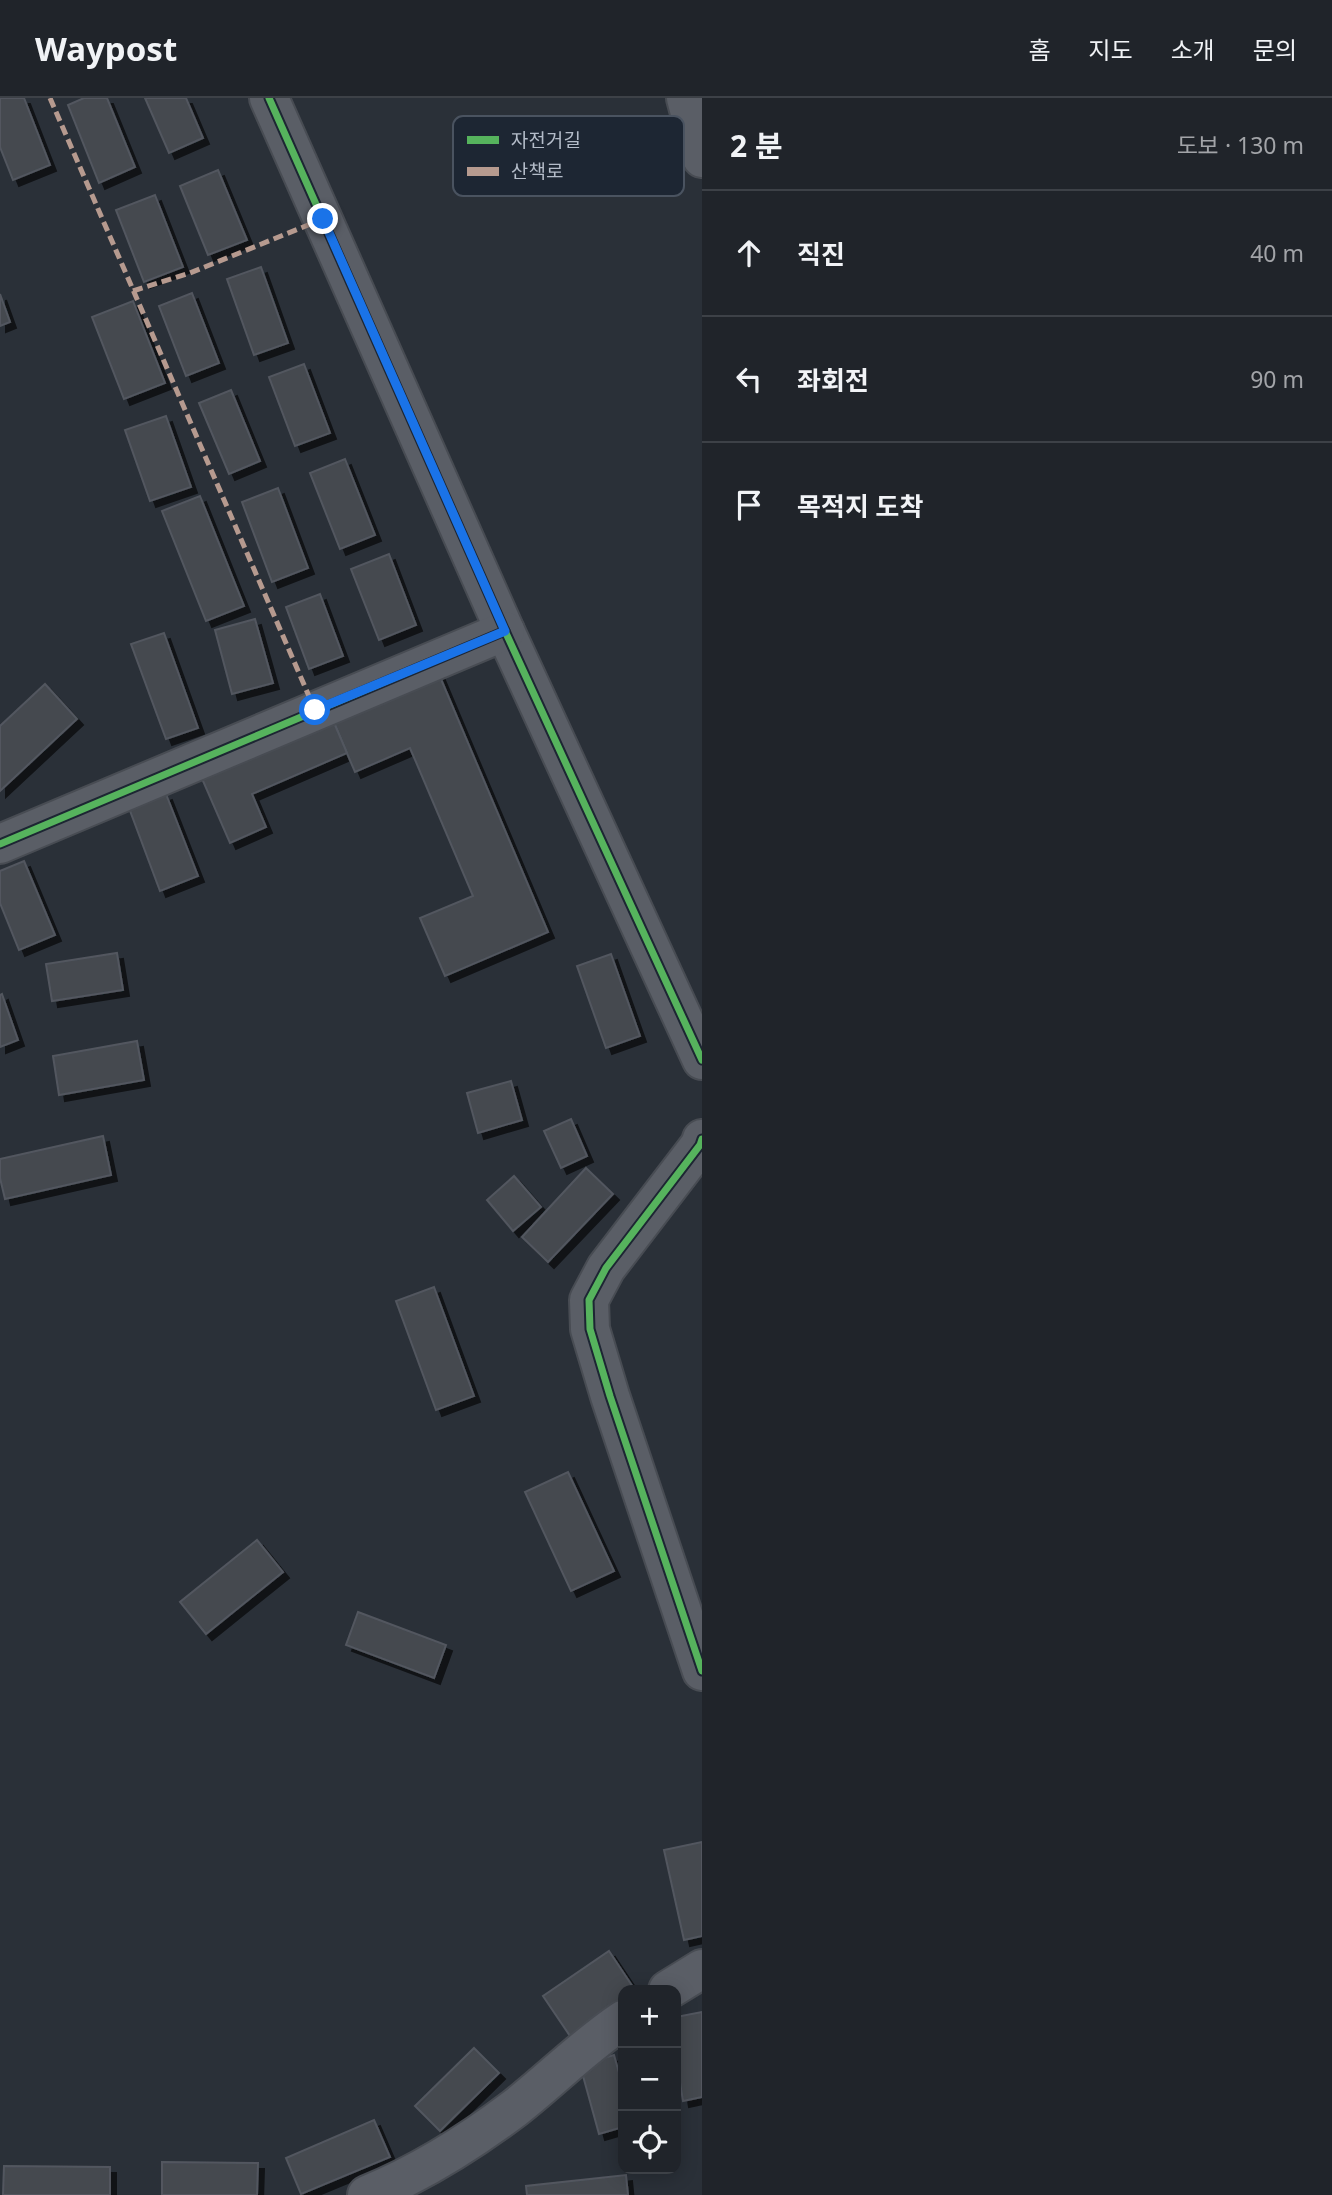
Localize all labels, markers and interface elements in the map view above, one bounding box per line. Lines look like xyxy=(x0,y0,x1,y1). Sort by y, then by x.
text: Waypost xyxy=(35,26,177,71)
text: 홈 xyxy=(1028,33,1050,66)
text: 지도 xyxy=(1088,33,1133,66)
text: 소개 xyxy=(1171,33,1215,66)
text: 문의 xyxy=(1253,33,1297,66)
legend xyxy=(453,116,684,196)
text: 2 분 xyxy=(730,125,783,166)
text: 자전거길 xyxy=(511,127,581,153)
text: 도보 · 130 m xyxy=(1177,129,1304,161)
text: 산책로 xyxy=(511,158,563,184)
route end xyxy=(307,203,338,234)
icon: ahead xyxy=(730,234,768,272)
text: 직진 xyxy=(797,236,845,272)
text: 40 m xyxy=(1250,237,1304,269)
icon: left xyxy=(730,360,768,398)
text: 좌회전 xyxy=(797,362,869,398)
text: 90 m xyxy=(1250,363,1304,395)
icon: arrive xyxy=(730,486,768,524)
text: 목적지 도착 xyxy=(797,488,923,524)
route start xyxy=(299,694,330,725)
map controls xyxy=(618,1985,681,2174)
button: + xyxy=(618,1985,681,2048)
button: − xyxy=(618,2048,681,2111)
button: locate xyxy=(618,2111,681,2174)

